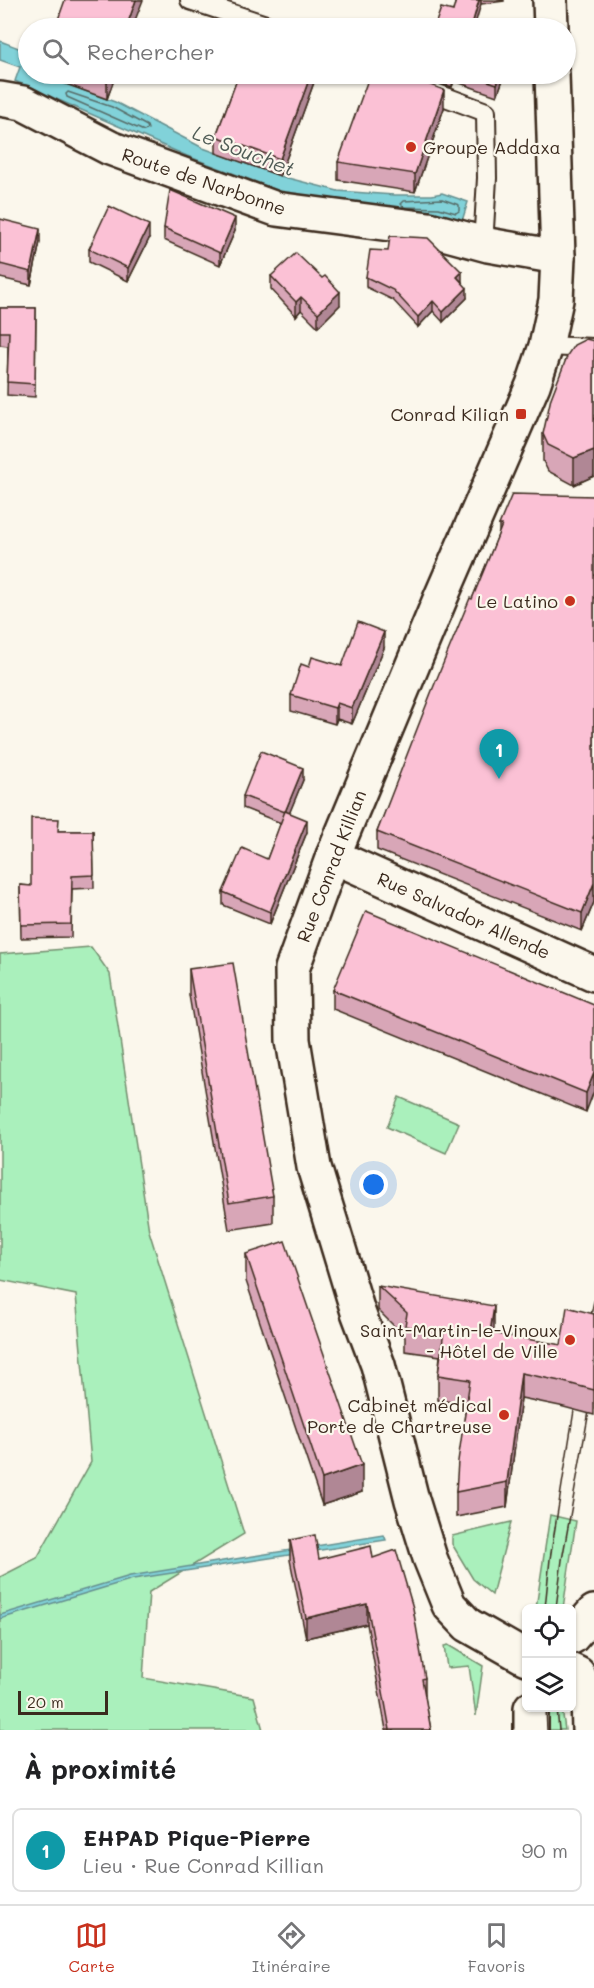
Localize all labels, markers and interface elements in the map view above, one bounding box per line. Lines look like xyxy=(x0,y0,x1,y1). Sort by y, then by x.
search box xyxy=(18,18,576,84)
icon: search xyxy=(39,35,72,68)
text: Rechercher xyxy=(87,37,215,66)
water label: Le Souchet xyxy=(189,119,299,181)
place label: Groupe Addaxa xyxy=(423,135,561,159)
marker: Groupe Addaxa xyxy=(404,140,418,154)
street label: Route de Narbonne xyxy=(119,142,289,220)
place label: Conrad Kilian xyxy=(390,402,509,426)
marker: Conrad Kilian xyxy=(514,407,528,421)
place label: Le Latino xyxy=(477,589,558,613)
marker: Le Latino xyxy=(563,594,577,608)
pin: 1 xyxy=(480,730,518,779)
street label: Rue Conrad Killian xyxy=(291,786,371,946)
street label: Rue Salvador Allende xyxy=(374,866,554,964)
your location xyxy=(359,1170,388,1199)
place label: Saint-Martin-le-Vinoux - Hôtel de Ville xyxy=(360,1318,558,1363)
marker: Saint-Martin-le-Vinoux - Hôtel de Ville xyxy=(563,1333,577,1347)
place label: Cabinet médical Porte de Chartreuse xyxy=(307,1393,492,1438)
marker: Cabinet médical Porte de Chartreuse xyxy=(497,1408,511,1422)
map controls xyxy=(522,1604,576,1712)
button: locate xyxy=(522,1604,576,1658)
button: layers xyxy=(522,1658,576,1712)
scale bar xyxy=(18,1688,108,1716)
text: 20 m xyxy=(27,1691,64,1712)
text: À proximité xyxy=(24,1752,176,1786)
text: EHPAD Pique-Pierre xyxy=(83,1823,310,1852)
text: 1 xyxy=(41,1837,50,1863)
text: 90 m xyxy=(522,1837,568,1863)
text: Lieu · Rue Conrad Killian xyxy=(83,1852,324,1878)
tab: Carte xyxy=(69,1919,115,1976)
tab: Itinéraire xyxy=(252,1919,331,1976)
tab: Favoris xyxy=(468,1919,525,1976)

